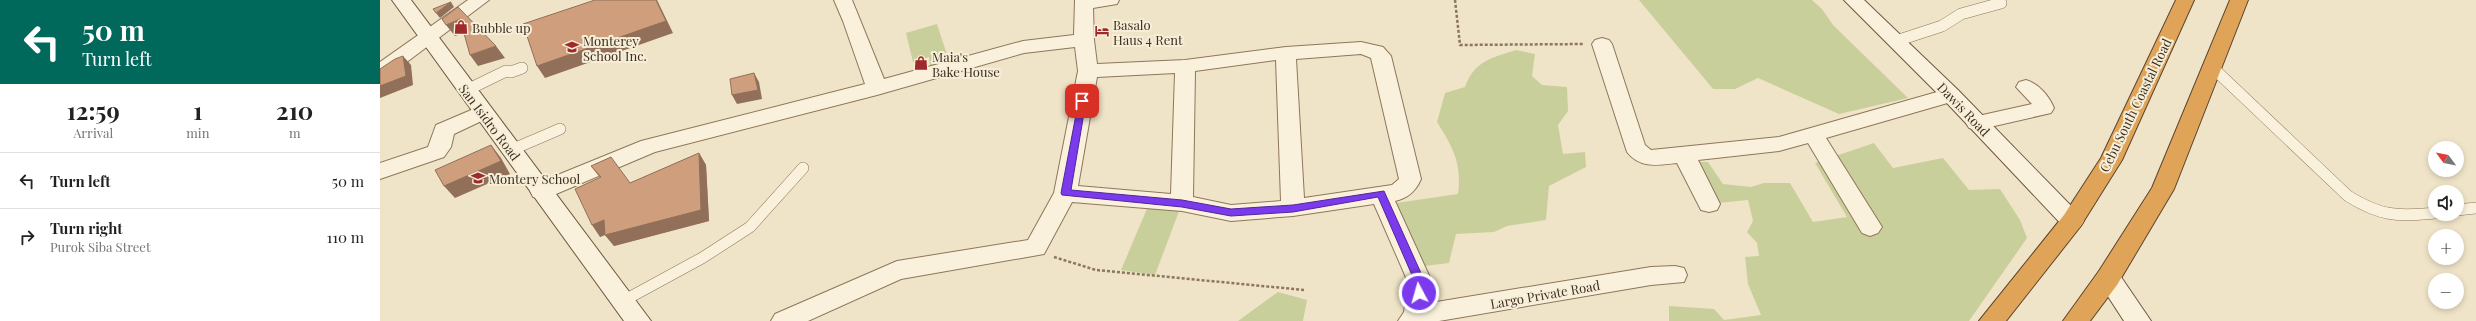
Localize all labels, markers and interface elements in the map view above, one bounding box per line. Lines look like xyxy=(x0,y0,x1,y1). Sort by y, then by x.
text: 50 m xyxy=(82,11,145,48)
icon: left xyxy=(16,16,68,68)
place label: Basalo Haus 4 Rent xyxy=(1113,16,1183,48)
shop icon: Bubble up xyxy=(453,19,469,35)
place label: Bubble up xyxy=(472,19,531,36)
hotel icon: Basalo Haus 4 Rent xyxy=(1094,23,1110,39)
place label: Monterey School Inc. xyxy=(583,32,647,64)
street label: Cebu South Coastal Road xyxy=(2095,35,2175,175)
school or university icon: Monterey School Inc. xyxy=(564,39,580,55)
text: Turn left xyxy=(82,47,152,71)
place label: Maia's Bake House xyxy=(932,48,1000,80)
shop icon: Maia's Bake House xyxy=(913,55,929,71)
street label: Dawis Road xyxy=(1934,79,1994,140)
street label: San Isidro Road xyxy=(456,80,525,164)
pin xyxy=(1065,84,1099,118)
icon: arrive xyxy=(1071,90,1093,112)
text: 12:59 xyxy=(67,94,120,126)
text: 1 xyxy=(193,94,202,126)
text: 210 xyxy=(276,94,313,126)
text: Arrival xyxy=(73,124,113,141)
text: min xyxy=(186,124,209,141)
text: m xyxy=(289,124,300,141)
north arrow xyxy=(2428,141,2464,177)
map controls xyxy=(2428,141,2464,309)
icon: left xyxy=(16,170,38,192)
school or university icon: Montery School xyxy=(470,170,486,186)
place label: Montery School xyxy=(489,170,580,187)
text: Turn left xyxy=(50,171,111,191)
text: 50 m xyxy=(332,171,364,191)
button: sound xyxy=(2428,185,2464,221)
text: Turn right xyxy=(50,218,123,238)
icon: right xyxy=(16,226,38,248)
text: 110 m xyxy=(327,227,364,247)
button: + xyxy=(2428,229,2464,265)
text: Purok Siba Street xyxy=(50,238,151,255)
position arrow xyxy=(1398,272,1440,314)
button: − xyxy=(2428,273,2464,309)
street label: Largo Private Road xyxy=(1489,276,1602,312)

